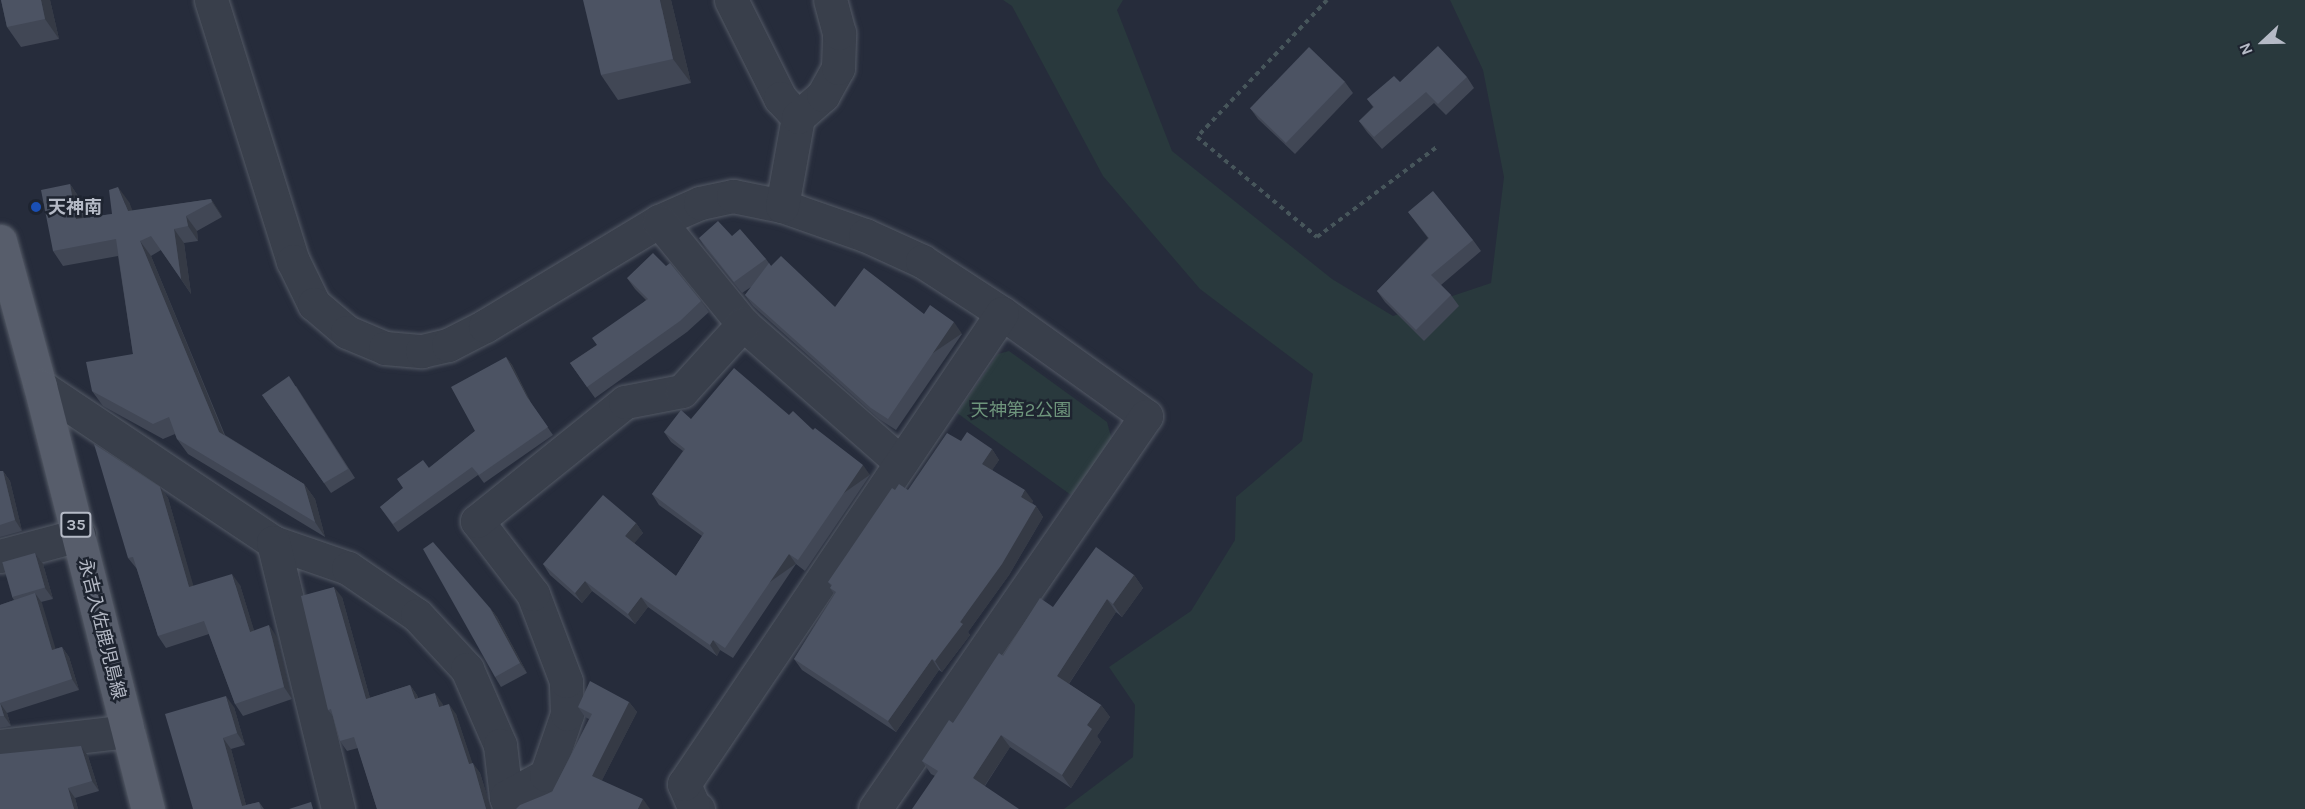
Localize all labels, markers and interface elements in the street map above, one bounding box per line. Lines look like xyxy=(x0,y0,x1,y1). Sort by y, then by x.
north arrow xyxy=(2233,12,2293,72)
text: N xyxy=(2235,40,2257,58)
place label: 天神南 xyxy=(48,196,102,218)
marker: 天神南 xyxy=(29,200,43,214)
park label: 天神第2公園 xyxy=(971,399,1071,421)
road number: 35 xyxy=(60,512,92,538)
street label: 永吉入佐鹿児島線 xyxy=(74,557,130,701)

